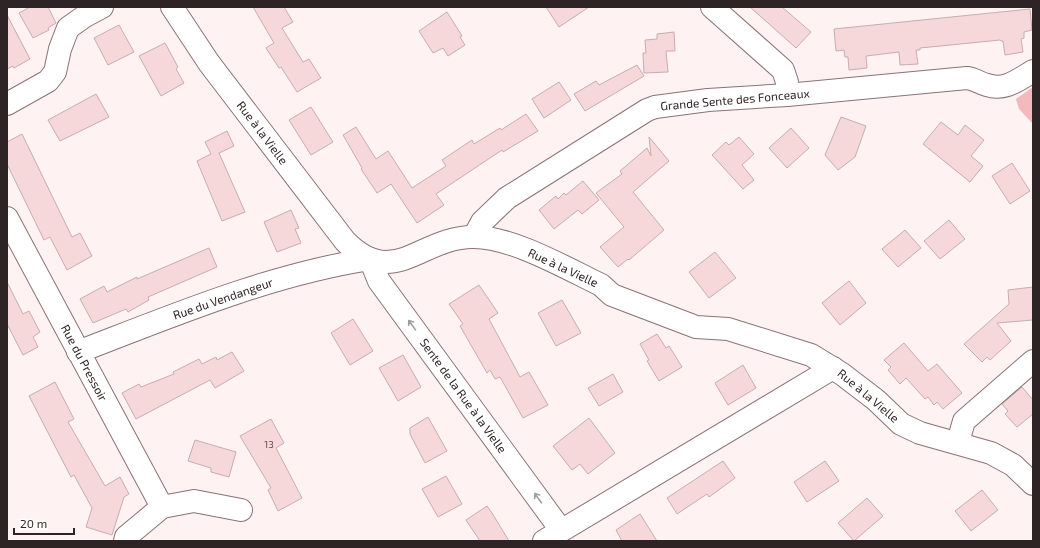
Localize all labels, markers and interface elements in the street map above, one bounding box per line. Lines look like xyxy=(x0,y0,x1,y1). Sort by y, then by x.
street label: Grande Sente des Fonceaux xyxy=(660,85,811,113)
street label: Rue à la Vielle xyxy=(234,98,291,167)
street label: Rue à la Vielle xyxy=(526,245,601,289)
street label: Rue du Vendangeur xyxy=(171,274,275,322)
one-way arrow xyxy=(408,320,416,331)
street label: Rue du Pressoir xyxy=(59,322,111,403)
street label: Sente de la Rue à la Vielle xyxy=(418,335,510,455)
street label: Rue à la Vielle xyxy=(835,366,902,425)
house number: 13 xyxy=(264,438,274,450)
one-way arrow xyxy=(534,493,542,504)
scale bar xyxy=(14,510,74,536)
text: 20 m xyxy=(20,516,47,530)

